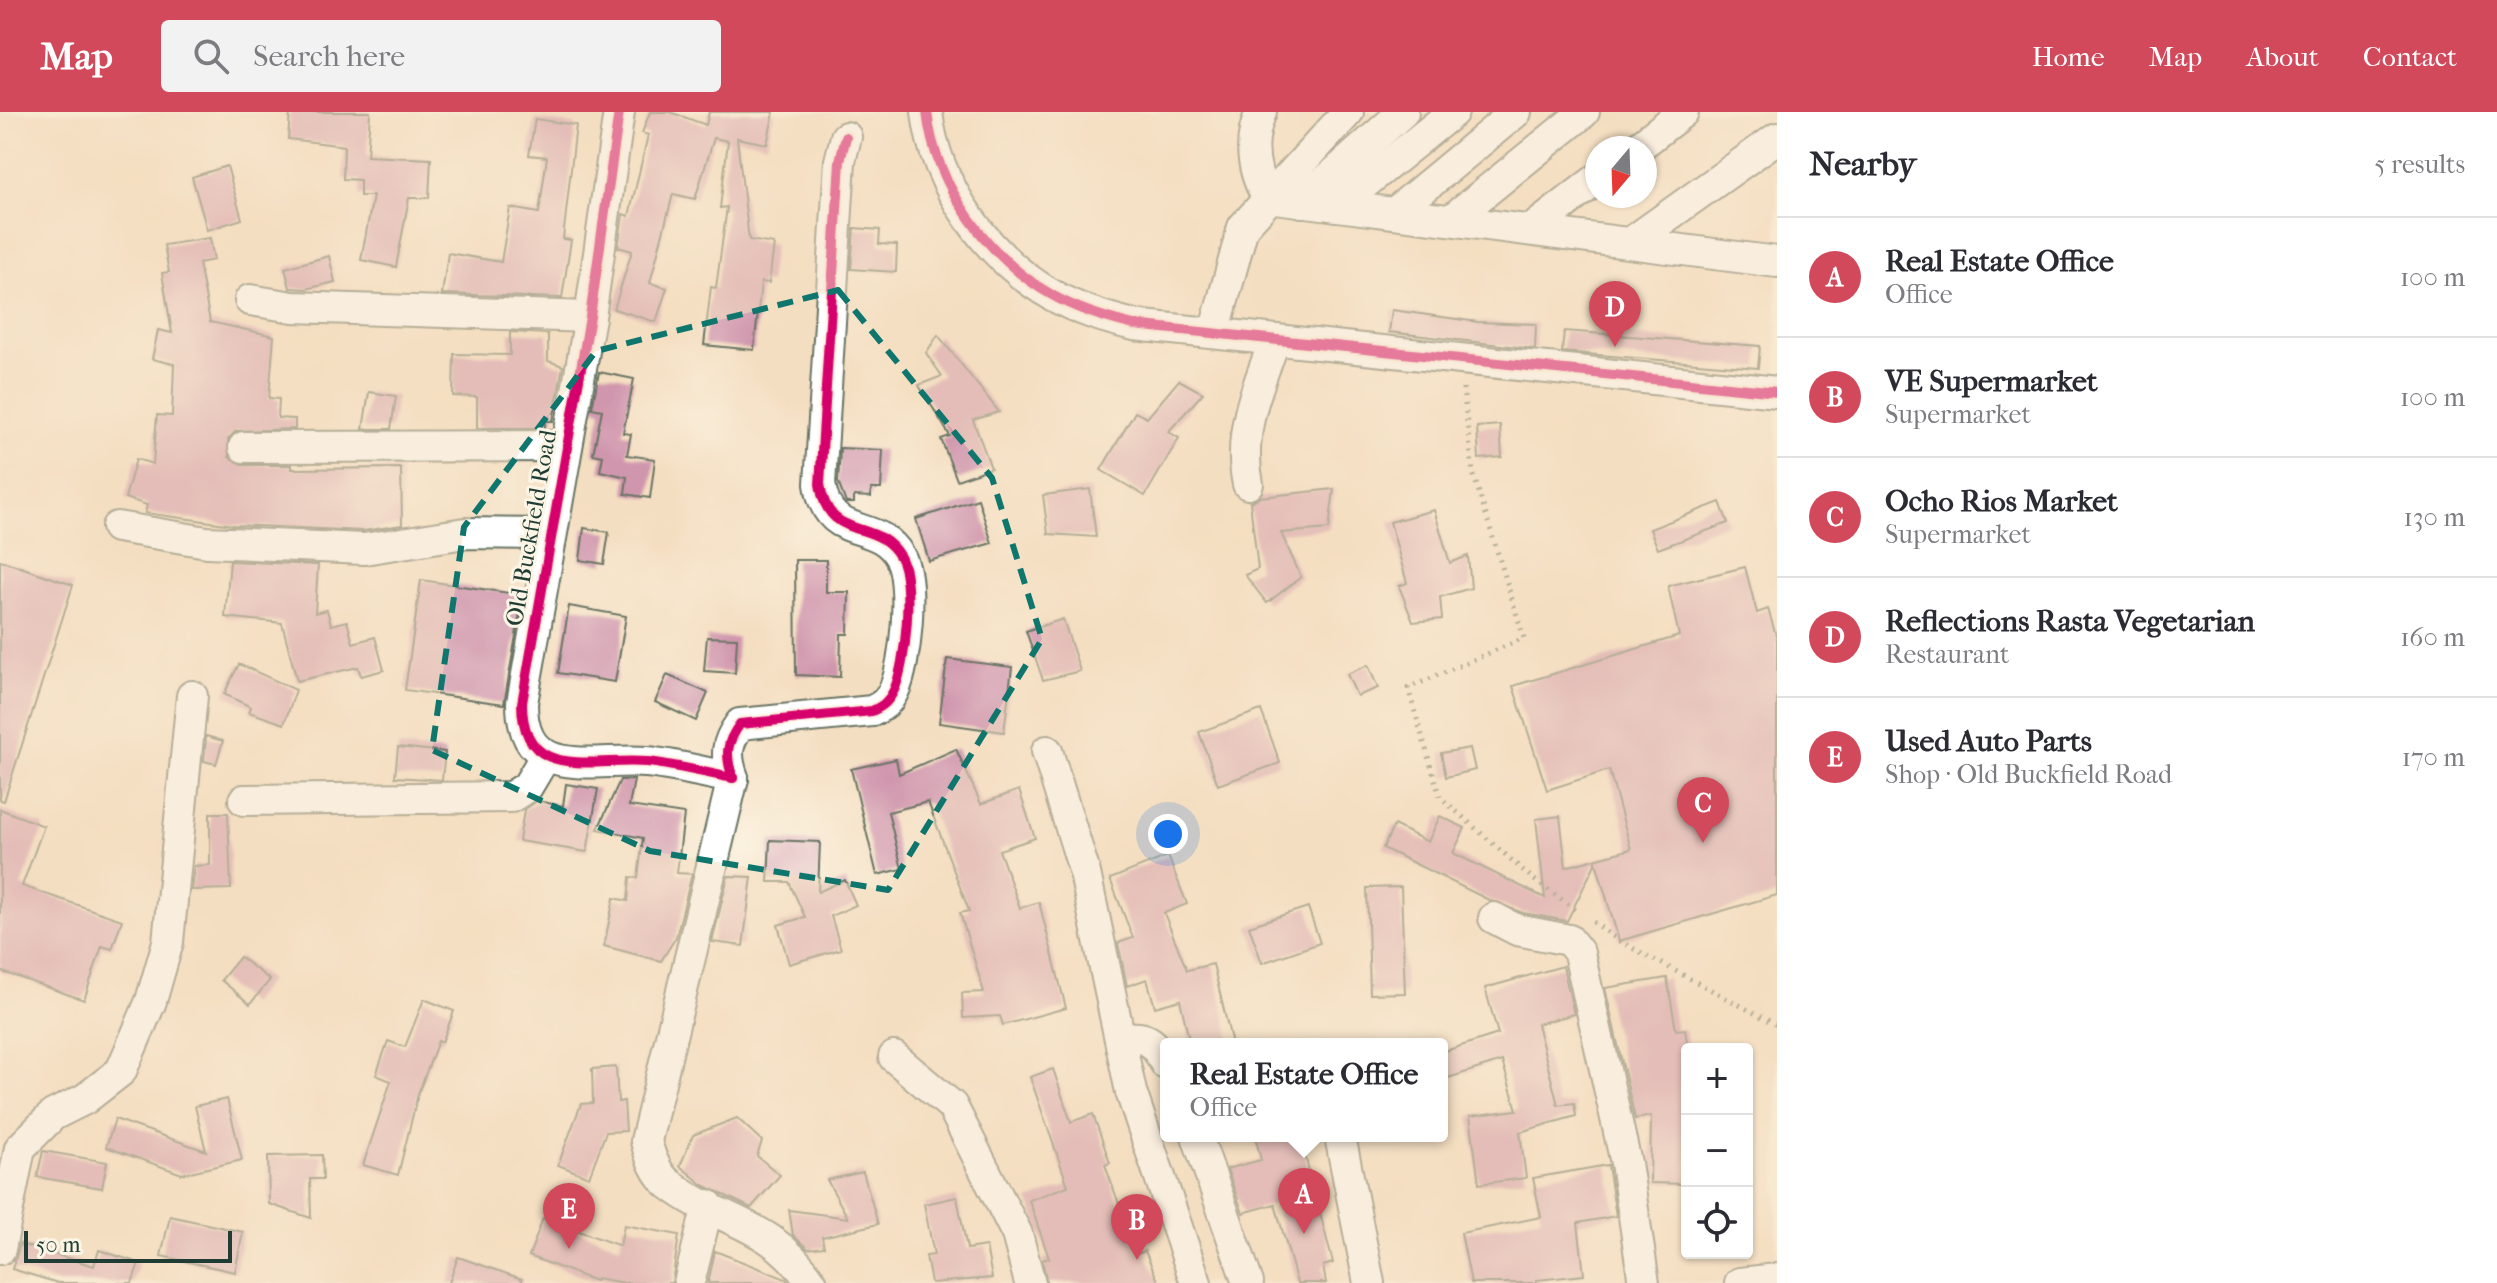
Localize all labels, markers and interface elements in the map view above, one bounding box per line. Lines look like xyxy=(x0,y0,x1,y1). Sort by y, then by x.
search box xyxy=(161,20,721,92)
text: Map xyxy=(40,34,113,79)
icon: search xyxy=(189,34,233,78)
text: Search here xyxy=(253,39,405,74)
text: Home xyxy=(2032,40,2105,73)
text: Map xyxy=(2149,40,2202,73)
text: About xyxy=(2246,40,2319,73)
text: Contact xyxy=(2363,40,2457,73)
north arrow xyxy=(1585,136,1657,208)
text: Nearby xyxy=(1809,144,1916,184)
text: 5 results xyxy=(2374,149,2465,180)
text: Real Estate Office xyxy=(1885,244,2114,279)
text: A xyxy=(1827,262,1843,293)
text: 100 m xyxy=(2400,262,2465,293)
text: Office xyxy=(1885,279,1953,310)
pin: D xyxy=(1589,281,1641,347)
text: VE Supermarket xyxy=(1885,364,2097,399)
text: B xyxy=(1827,382,1843,413)
text: 100 m xyxy=(2400,382,2465,413)
text: Supermarket xyxy=(1885,399,2031,430)
street label: Old Buckfield Road xyxy=(500,427,562,628)
text: Ocho Rios Market xyxy=(1885,484,2118,519)
text: C xyxy=(1826,502,1844,533)
text: 130 m xyxy=(2404,502,2465,533)
text: Supermarket xyxy=(1885,519,2031,550)
text: Reflections Rasta Vegetarian xyxy=(1885,604,2255,639)
text: D xyxy=(1825,622,1845,653)
text: 160 m xyxy=(2400,622,2465,653)
text: Restaurant xyxy=(1885,639,2009,670)
text: Used Auto Parts xyxy=(1885,724,2092,759)
text: E xyxy=(1827,742,1843,773)
text: 170 m xyxy=(2402,742,2465,773)
text: Shop · Old Buckfield Road xyxy=(1885,759,2172,790)
pin: C xyxy=(1677,777,1729,843)
your location xyxy=(1148,814,1188,854)
popup xyxy=(1160,1038,1448,1142)
map controls xyxy=(1681,1043,1753,1259)
button: + xyxy=(1681,1043,1753,1115)
text: Real Estate Office xyxy=(1190,1057,1418,1092)
text: Office xyxy=(1190,1092,1257,1123)
button: − xyxy=(1681,1115,1753,1187)
pin: A xyxy=(1278,1168,1330,1234)
pin: E xyxy=(543,1183,595,1249)
button: locate xyxy=(1681,1187,1753,1259)
pin: B xyxy=(1111,1194,1163,1260)
scale bar xyxy=(24,1227,232,1263)
text: 50 m xyxy=(36,1232,81,1258)

